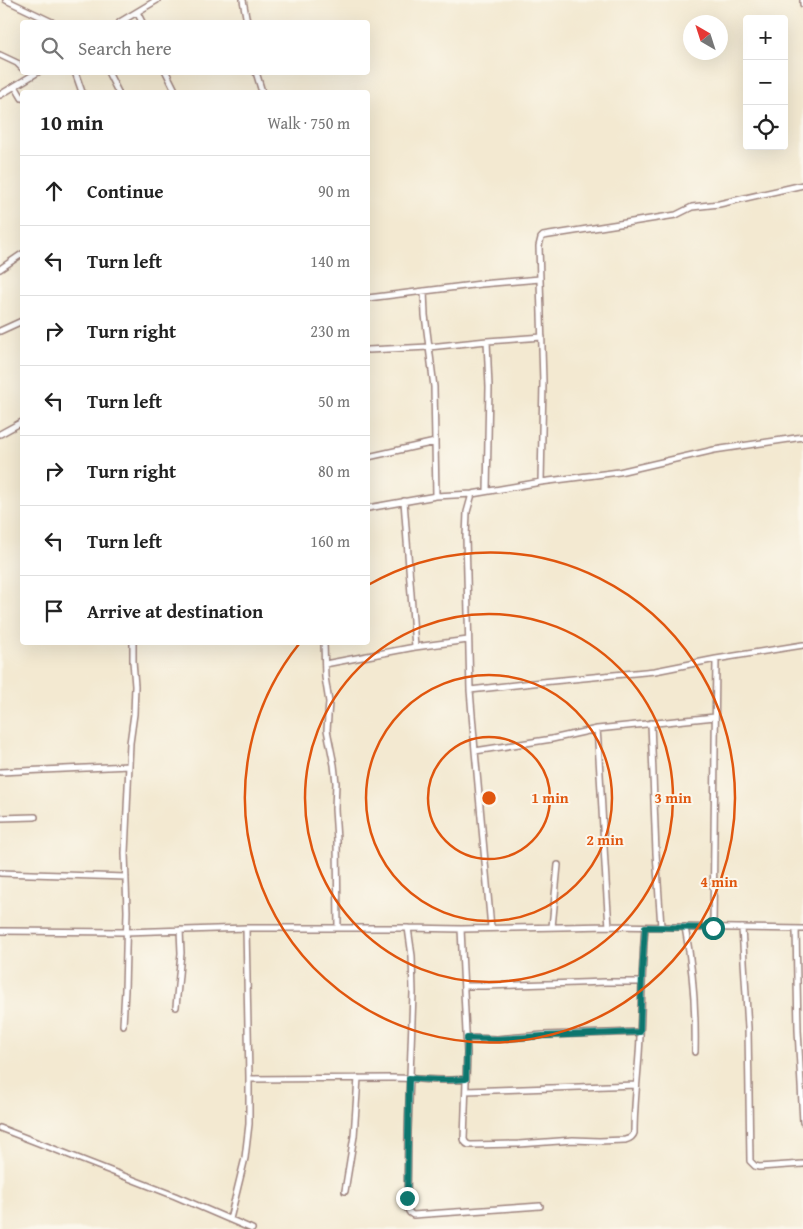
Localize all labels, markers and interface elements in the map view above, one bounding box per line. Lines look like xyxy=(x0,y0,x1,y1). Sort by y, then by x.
north arrow xyxy=(683,15,728,60)
map controls xyxy=(743,15,788,150)
button: + xyxy=(743,15,788,60)
search box xyxy=(20,20,370,75)
icon: search xyxy=(38,34,66,62)
text: Search here xyxy=(78,34,172,62)
button: − xyxy=(743,60,788,105)
button: locate xyxy=(743,105,788,150)
text: 10 min xyxy=(40,107,103,138)
text: Walk · 750 m xyxy=(267,111,350,135)
icon: ahead xyxy=(40,177,68,205)
text: Continue xyxy=(87,177,164,205)
text: 90 m xyxy=(318,179,350,203)
icon: left xyxy=(40,247,68,275)
text: Turn left xyxy=(87,247,162,275)
text: 140 m xyxy=(310,249,350,273)
icon: right xyxy=(40,317,68,345)
text: Turn right xyxy=(87,317,176,345)
text: 230 m xyxy=(310,319,350,343)
icon: left xyxy=(40,387,68,415)
text: Turn left xyxy=(87,387,162,415)
text: 50 m xyxy=(318,389,350,413)
icon: right xyxy=(40,457,68,485)
text: Turn right xyxy=(87,457,176,485)
text: 80 m xyxy=(318,459,350,483)
icon: left xyxy=(40,527,68,555)
text: Turn left xyxy=(87,527,162,555)
text: 160 m xyxy=(310,529,350,553)
icon: arrive xyxy=(40,597,68,625)
text: Arrive at destination xyxy=(87,597,263,625)
text: 1 min xyxy=(531,787,569,808)
text: 3 min xyxy=(654,787,692,808)
centre of rings xyxy=(480,789,498,807)
text: 2 min xyxy=(586,829,624,850)
text: 4 min xyxy=(700,871,738,892)
route start xyxy=(702,917,725,940)
route end xyxy=(396,1187,419,1210)

